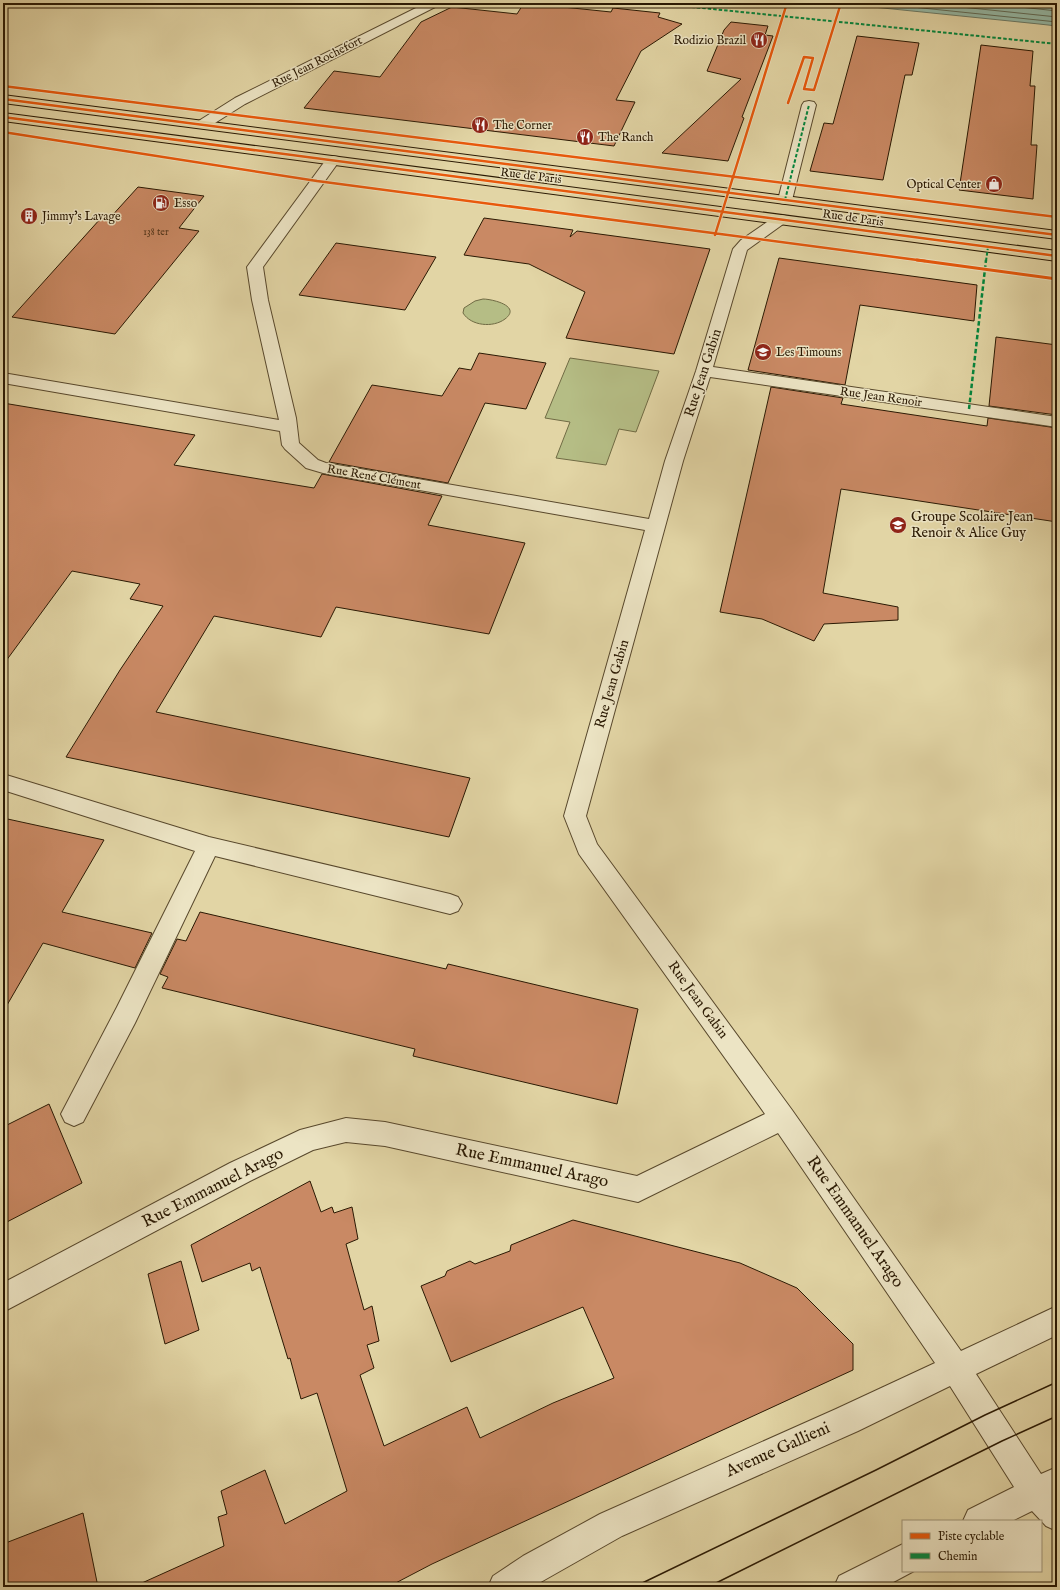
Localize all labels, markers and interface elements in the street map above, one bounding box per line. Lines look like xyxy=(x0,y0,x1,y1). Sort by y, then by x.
restaurant icon: Rodizio Brazil xyxy=(749,30,769,50)
street label: Rue Jean Rochefort xyxy=(269,33,365,92)
place label: Rodizio Brazil xyxy=(673,33,747,48)
restaurant icon: The Corner xyxy=(470,115,490,135)
place label: The Corner xyxy=(493,118,553,133)
restaurant icon: The Ranch xyxy=(575,127,595,147)
place label: The Ranch xyxy=(598,130,654,145)
street label: Rue de Paris xyxy=(499,165,563,187)
shop icon: Optical Center xyxy=(984,174,1004,194)
place label: Optical Center xyxy=(907,177,982,193)
fuel station icon: Esso xyxy=(151,193,171,213)
place label: Esso xyxy=(174,196,198,211)
building icon: Jimmy's Lavage xyxy=(19,206,39,226)
street label: Rue de Paris xyxy=(821,206,885,230)
place label: Jimmy's Lavage xyxy=(40,209,121,225)
house number: 138 ter xyxy=(143,226,169,239)
street label: Rue Jean Gabin xyxy=(680,326,726,419)
school or university icon: Les Timouns xyxy=(753,342,773,362)
place label: Les Timouns xyxy=(776,345,841,360)
street label: Rue Jean Renoir xyxy=(839,384,924,411)
street label: Rue René Clément xyxy=(326,461,422,493)
place label: Groupe Scolaire Jean Renoir & Alice Guy xyxy=(911,508,1034,542)
school or university icon: Groupe Scolaire Jean Renoir & Alice Guy xyxy=(888,515,908,535)
street label: Rue Jean Gabin xyxy=(591,637,633,730)
street label: Rue Jean Gabin xyxy=(664,958,732,1043)
street label: Rue Emmanuel Arago xyxy=(454,1140,610,1192)
street label: Rue Emmanuel Arago xyxy=(139,1143,287,1233)
street label: Rue Emmanuel Arago xyxy=(802,1152,908,1292)
street label: Avenue Gallieni xyxy=(722,1418,834,1483)
legend xyxy=(902,1520,1042,1572)
text: Piste cyclable xyxy=(938,1529,1005,1544)
text: Chemin xyxy=(938,1549,978,1564)

